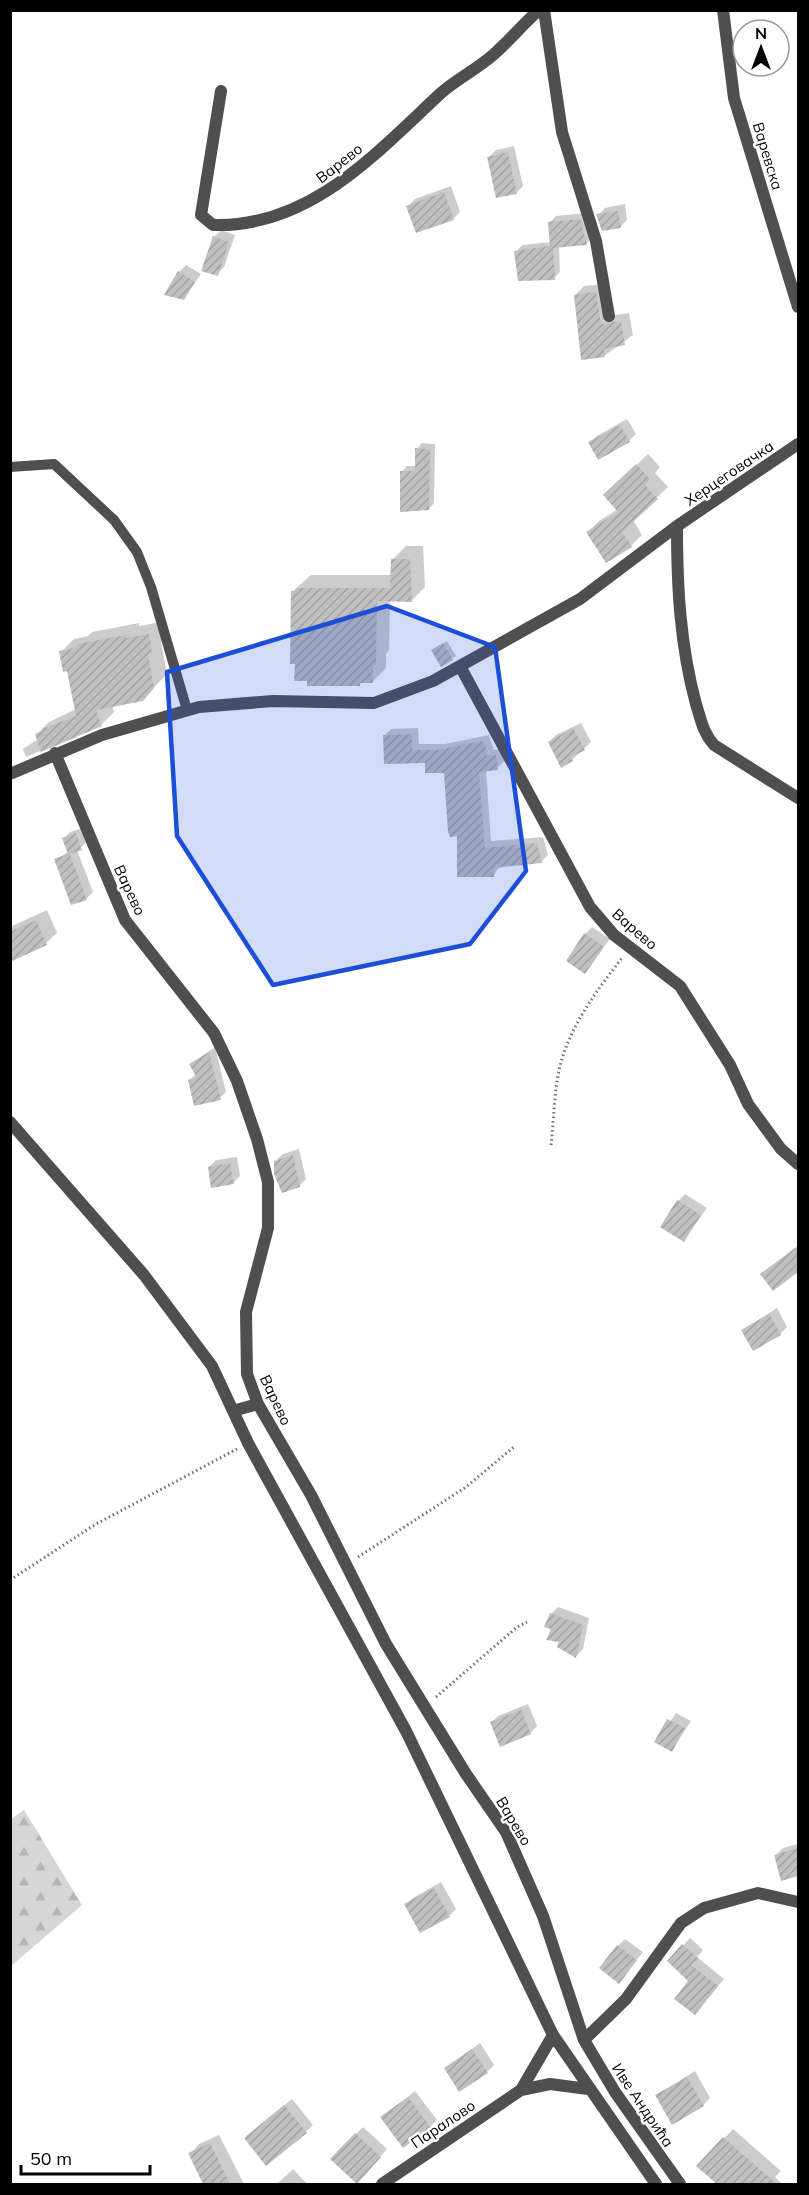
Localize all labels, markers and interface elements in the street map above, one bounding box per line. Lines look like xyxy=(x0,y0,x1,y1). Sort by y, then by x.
north arrow xyxy=(731,18,791,78)
text: N xyxy=(755,23,767,43)
street label: Варевска xyxy=(749,120,787,192)
street label: Варево xyxy=(312,139,366,187)
street label: Херцеговачка xyxy=(681,436,777,510)
street label: Варево xyxy=(110,862,150,918)
street label: Варево xyxy=(608,904,662,954)
street label: Варево xyxy=(256,1372,296,1428)
street label: Варево xyxy=(492,1793,536,1849)
street label: Иве Андрића xyxy=(608,2059,678,2151)
street label: Паралово xyxy=(407,2096,479,2152)
scale bar xyxy=(21,2138,150,2176)
text: 50 m xyxy=(30,2147,72,2170)

